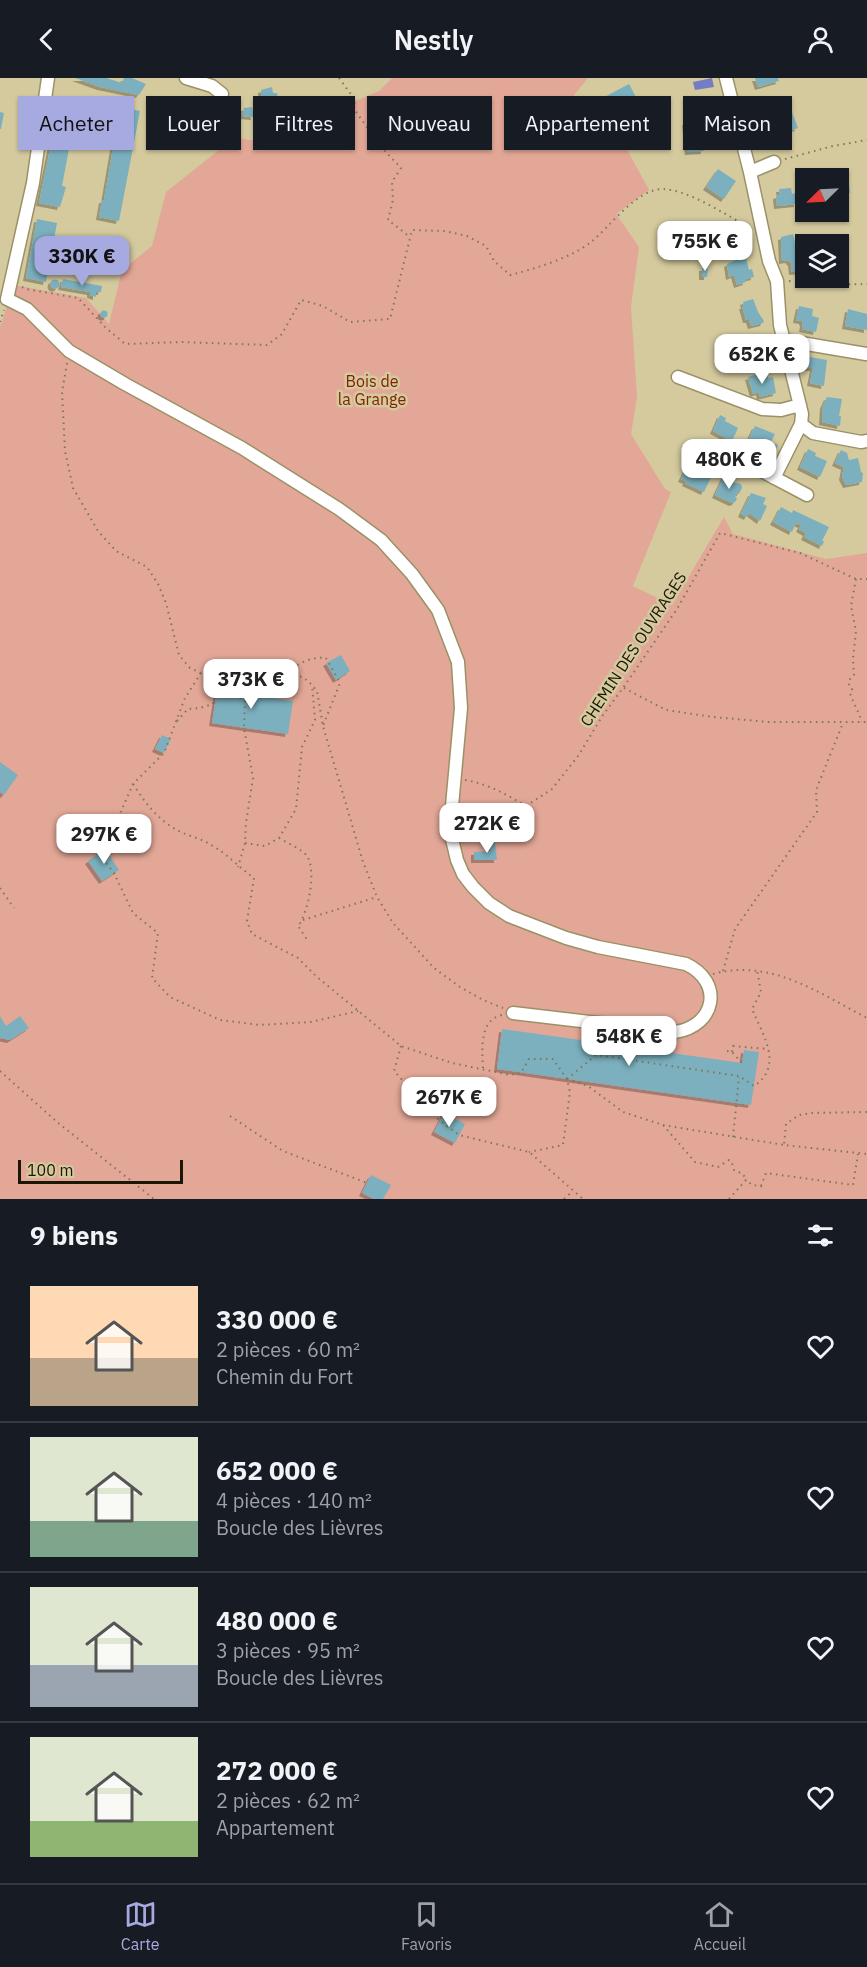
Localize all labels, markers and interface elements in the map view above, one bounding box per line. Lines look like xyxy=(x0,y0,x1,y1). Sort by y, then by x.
text: Nestly xyxy=(394,22,473,57)
icon: back xyxy=(30,23,63,56)
icon: person xyxy=(804,23,837,56)
chip: Acheter xyxy=(18,96,134,150)
chip: Louer xyxy=(146,96,241,150)
chip: Filtres xyxy=(253,96,355,150)
chip: Nouveau xyxy=(367,96,492,150)
chip: Appartement xyxy=(504,96,671,150)
chip: Maison xyxy=(683,96,792,150)
north arrow xyxy=(795,168,849,222)
map controls xyxy=(795,168,849,288)
pin: 755K € xyxy=(656,221,754,272)
text: 755K € xyxy=(671,227,739,254)
button: layers xyxy=(795,234,849,288)
pin: 330K € xyxy=(33,236,131,287)
text: 330K € xyxy=(48,242,116,269)
pin: 652K € xyxy=(713,334,811,385)
text: 652K € xyxy=(728,340,796,367)
park label: Bois de la Grange xyxy=(338,371,406,409)
pin: 480K € xyxy=(680,439,778,490)
text: 480K € xyxy=(695,445,763,472)
street label: CHEMIN DES OUVRAGES xyxy=(576,568,690,730)
pin: 373K € xyxy=(202,659,300,710)
text: 373K € xyxy=(217,665,285,692)
pin: 272K € xyxy=(438,803,536,854)
text: 272K € xyxy=(453,809,521,836)
pin: 297K € xyxy=(55,814,153,865)
text: 297K € xyxy=(70,820,138,847)
pin: 548K € xyxy=(580,1016,678,1067)
text: 548K € xyxy=(595,1022,663,1049)
pin: 267K € xyxy=(400,1077,498,1128)
text: 267K € xyxy=(415,1083,483,1110)
scale bar xyxy=(18,1157,183,1184)
text: 100 m xyxy=(27,1160,74,1180)
text: 9 biens xyxy=(30,1218,118,1252)
icon: filters xyxy=(804,1219,837,1252)
text: 330 000 € xyxy=(216,1302,338,1336)
icon: home xyxy=(78,1310,150,1382)
icon: heart xyxy=(804,1330,837,1363)
text: 2 pièces · 60 m² xyxy=(216,1336,360,1363)
text: Chemin du Fort xyxy=(216,1363,353,1390)
text: 652 000 € xyxy=(216,1453,338,1487)
icon: home xyxy=(78,1461,150,1533)
icon: heart xyxy=(804,1481,837,1514)
text: 4 pièces · 140 m² xyxy=(216,1487,372,1514)
text: Boucle des Lièvres xyxy=(216,1514,384,1541)
text: 480 000 € xyxy=(216,1603,338,1637)
icon: home xyxy=(78,1611,150,1683)
icon: heart xyxy=(804,1631,837,1664)
text: 3 pièces · 95 m² xyxy=(216,1637,360,1664)
text: Boucle des Lièvres xyxy=(216,1664,384,1691)
text: 272 000 € xyxy=(216,1753,338,1787)
icon: home xyxy=(78,1761,150,1833)
icon: heart xyxy=(804,1781,837,1814)
text: 2 pièces · 62 m² xyxy=(216,1787,360,1814)
text: Appartement xyxy=(216,1814,335,1841)
tab: Carte xyxy=(121,1898,160,1954)
tab: Favoris xyxy=(401,1898,452,1954)
tab: Accueil xyxy=(694,1898,746,1954)

